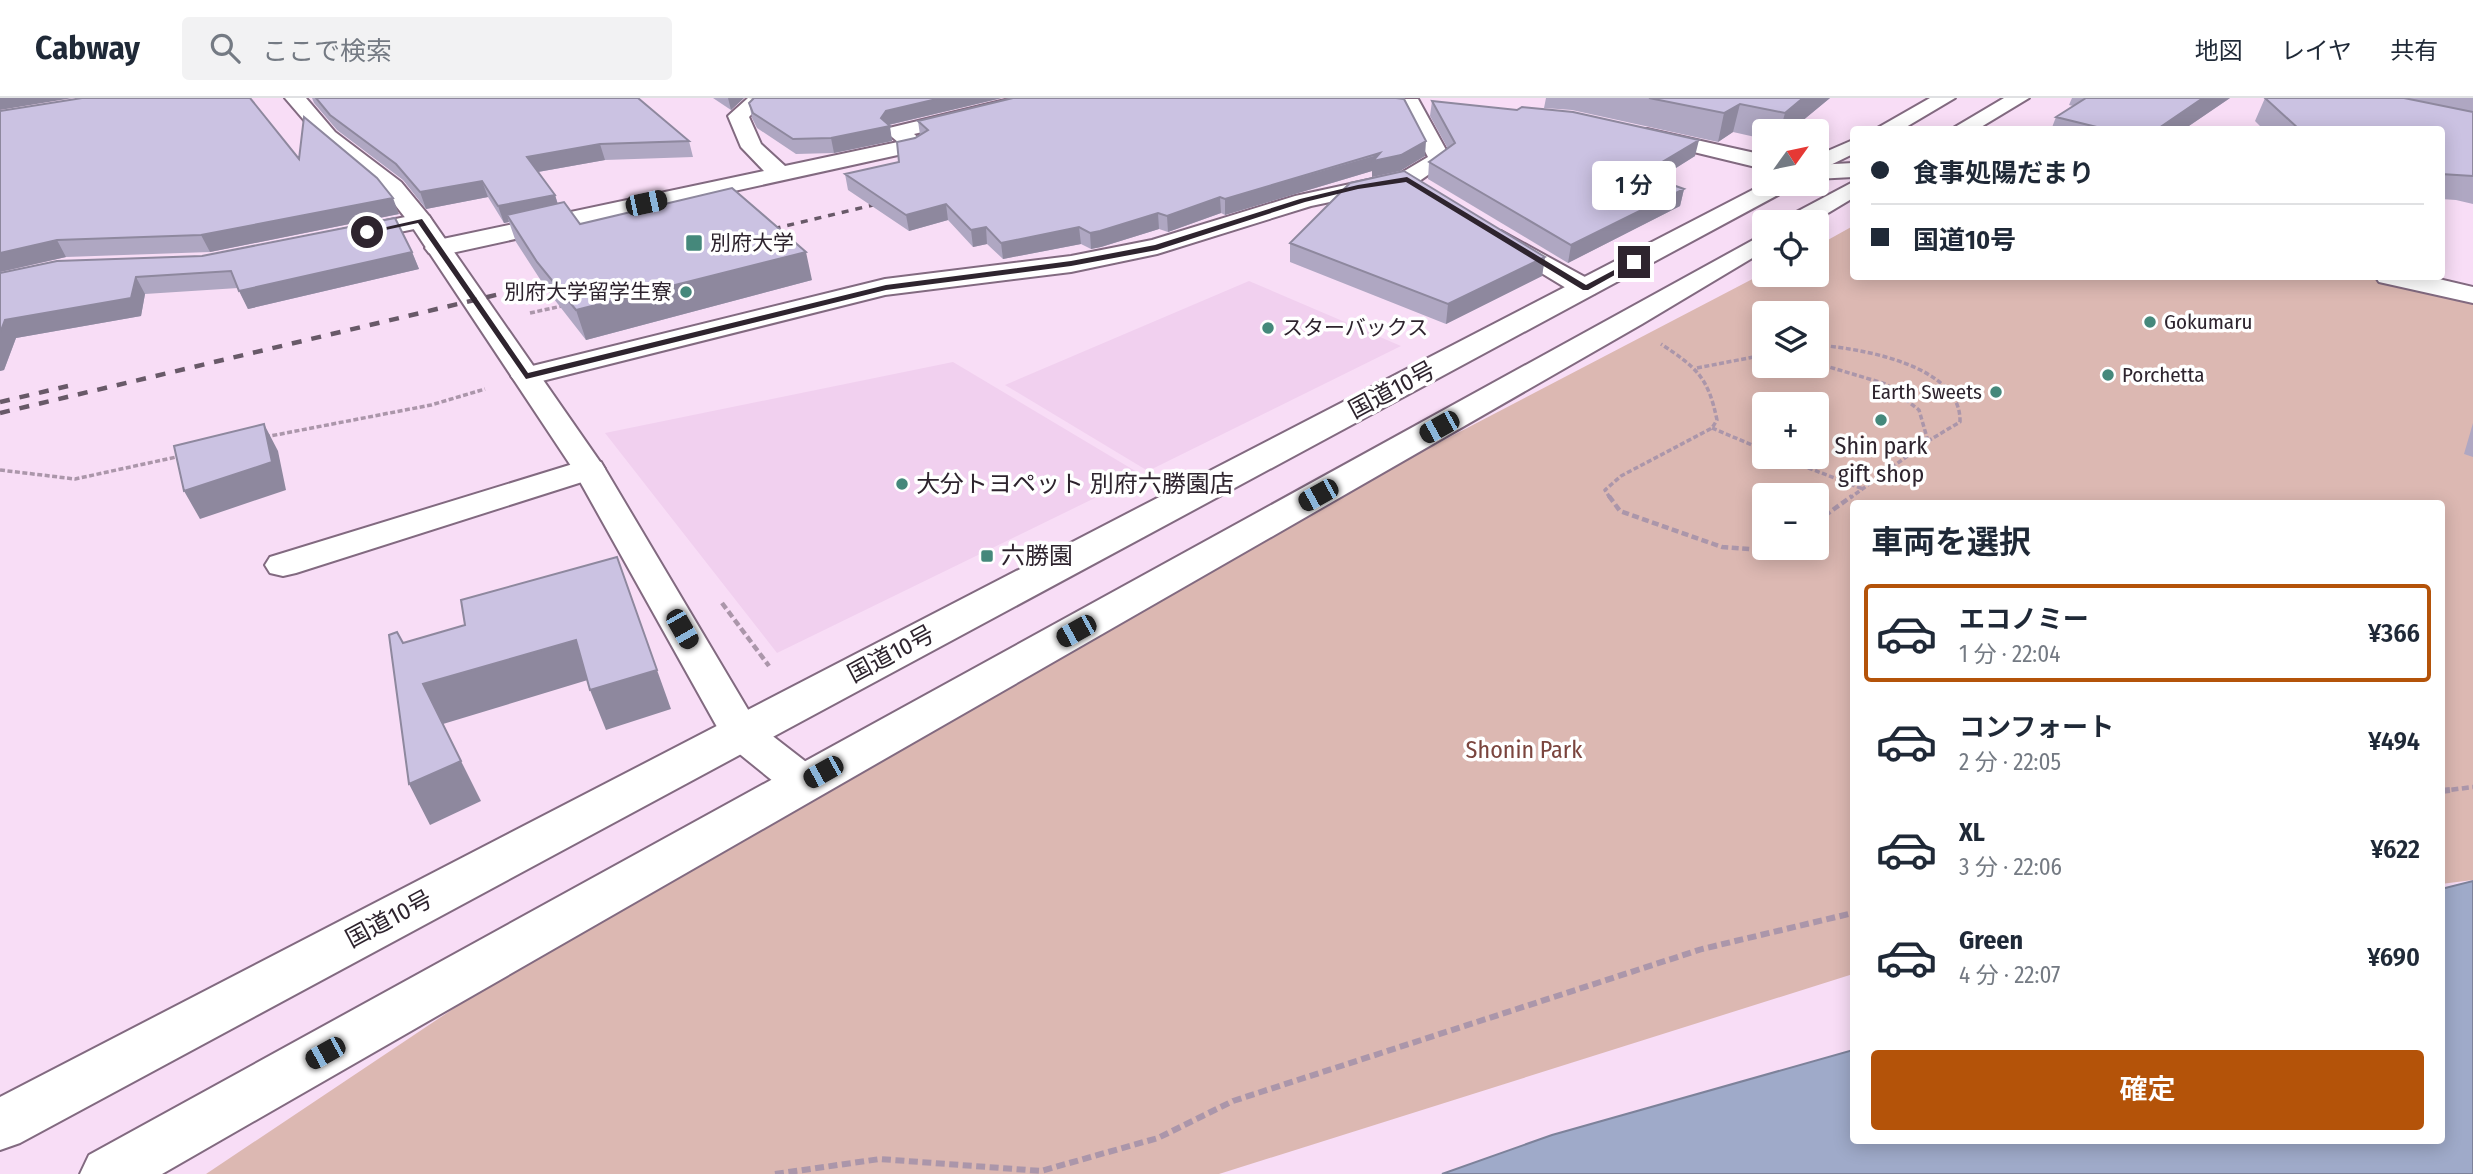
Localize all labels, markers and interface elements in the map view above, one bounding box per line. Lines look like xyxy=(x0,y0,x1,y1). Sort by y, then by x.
search box xyxy=(182,17,672,80)
text: Cabway xyxy=(35,28,140,68)
icon: search xyxy=(206,29,244,67)
text: ここで検索 xyxy=(262,36,392,67)
text: 地図 xyxy=(2195,37,2243,65)
text: レイヤ xyxy=(2281,37,2352,65)
text: 共有 xyxy=(2390,37,2438,65)
north arrow xyxy=(1752,119,1829,196)
map controls xyxy=(1752,119,1829,560)
text: 食事処陽だまり xyxy=(1913,158,2094,189)
callout: 1 分 xyxy=(1592,160,1676,209)
text: 1 分 xyxy=(1615,171,1653,199)
car xyxy=(624,188,669,218)
button: locate xyxy=(1752,210,1829,287)
route start xyxy=(351,216,383,248)
text: 国道10号 xyxy=(1913,225,2016,256)
place label: 別府大学 xyxy=(710,230,794,256)
marker: 別府大学 xyxy=(684,233,704,253)
route end xyxy=(1618,246,1650,278)
place label: 別府大学留学生寮 xyxy=(504,279,672,305)
marker: 別府大学留学生寮 xyxy=(678,284,694,300)
button: layers xyxy=(1752,301,1829,378)
place label: Gokumaru xyxy=(2164,309,2252,335)
marker: Gokumaru xyxy=(2142,314,2158,330)
place label: スターバックス xyxy=(1282,315,1428,341)
marker: スターバックス xyxy=(1260,320,1276,336)
street label: 国道10号 xyxy=(1344,356,1440,424)
place label: Porchetta xyxy=(2122,362,2204,388)
marker: Porchetta xyxy=(2100,367,2116,383)
place label: Earth Sweets xyxy=(1871,379,1982,405)
marker: Earth Sweets xyxy=(1988,384,2004,400)
button: + xyxy=(1752,392,1829,469)
car xyxy=(1416,408,1463,446)
marker: Shin park gift shop xyxy=(1873,412,1889,428)
place label: Shin park gift shop xyxy=(1835,432,1928,488)
place label: 大分トヨペット 別府六勝園店 xyxy=(916,470,1234,498)
marker: 大分トヨペット 別府六勝園店 xyxy=(894,476,910,492)
car xyxy=(1295,476,1342,514)
button: − xyxy=(1752,483,1829,560)
text: 車両を選択 xyxy=(1871,523,2031,561)
place label: 六勝園 xyxy=(1001,542,1073,570)
marker: 六勝園 xyxy=(979,548,995,564)
icon: car xyxy=(1875,602,1938,665)
text: エコノミー xyxy=(1959,604,2089,635)
car xyxy=(663,606,702,652)
car xyxy=(1053,612,1100,650)
text: ¥366 xyxy=(2368,618,2420,649)
street label: 国道10号 xyxy=(843,620,939,688)
text: 1 分 · 22:04 xyxy=(1959,640,2060,668)
icon: car xyxy=(1875,710,1938,773)
text: コンフォート xyxy=(1959,712,2114,743)
text: ¥494 xyxy=(2368,726,2420,757)
park label: Shonin Park xyxy=(1466,736,1583,764)
text: 2 分 · 22:05 xyxy=(1959,748,2061,776)
car xyxy=(800,753,847,791)
text: XL xyxy=(1959,817,1985,848)
icon: car xyxy=(1875,818,1938,881)
text: ¥622 xyxy=(2370,834,2420,865)
text: 3 分 · 22:06 xyxy=(1959,853,2062,881)
street label: 国道10号 xyxy=(341,885,437,953)
text: Green xyxy=(1959,925,2023,956)
icon: car xyxy=(1875,926,1938,989)
text: ¥690 xyxy=(2367,942,2420,973)
text: 4 分 · 22:07 xyxy=(1959,961,2060,989)
car xyxy=(302,1034,349,1072)
button: 確定 xyxy=(1871,1050,2424,1130)

